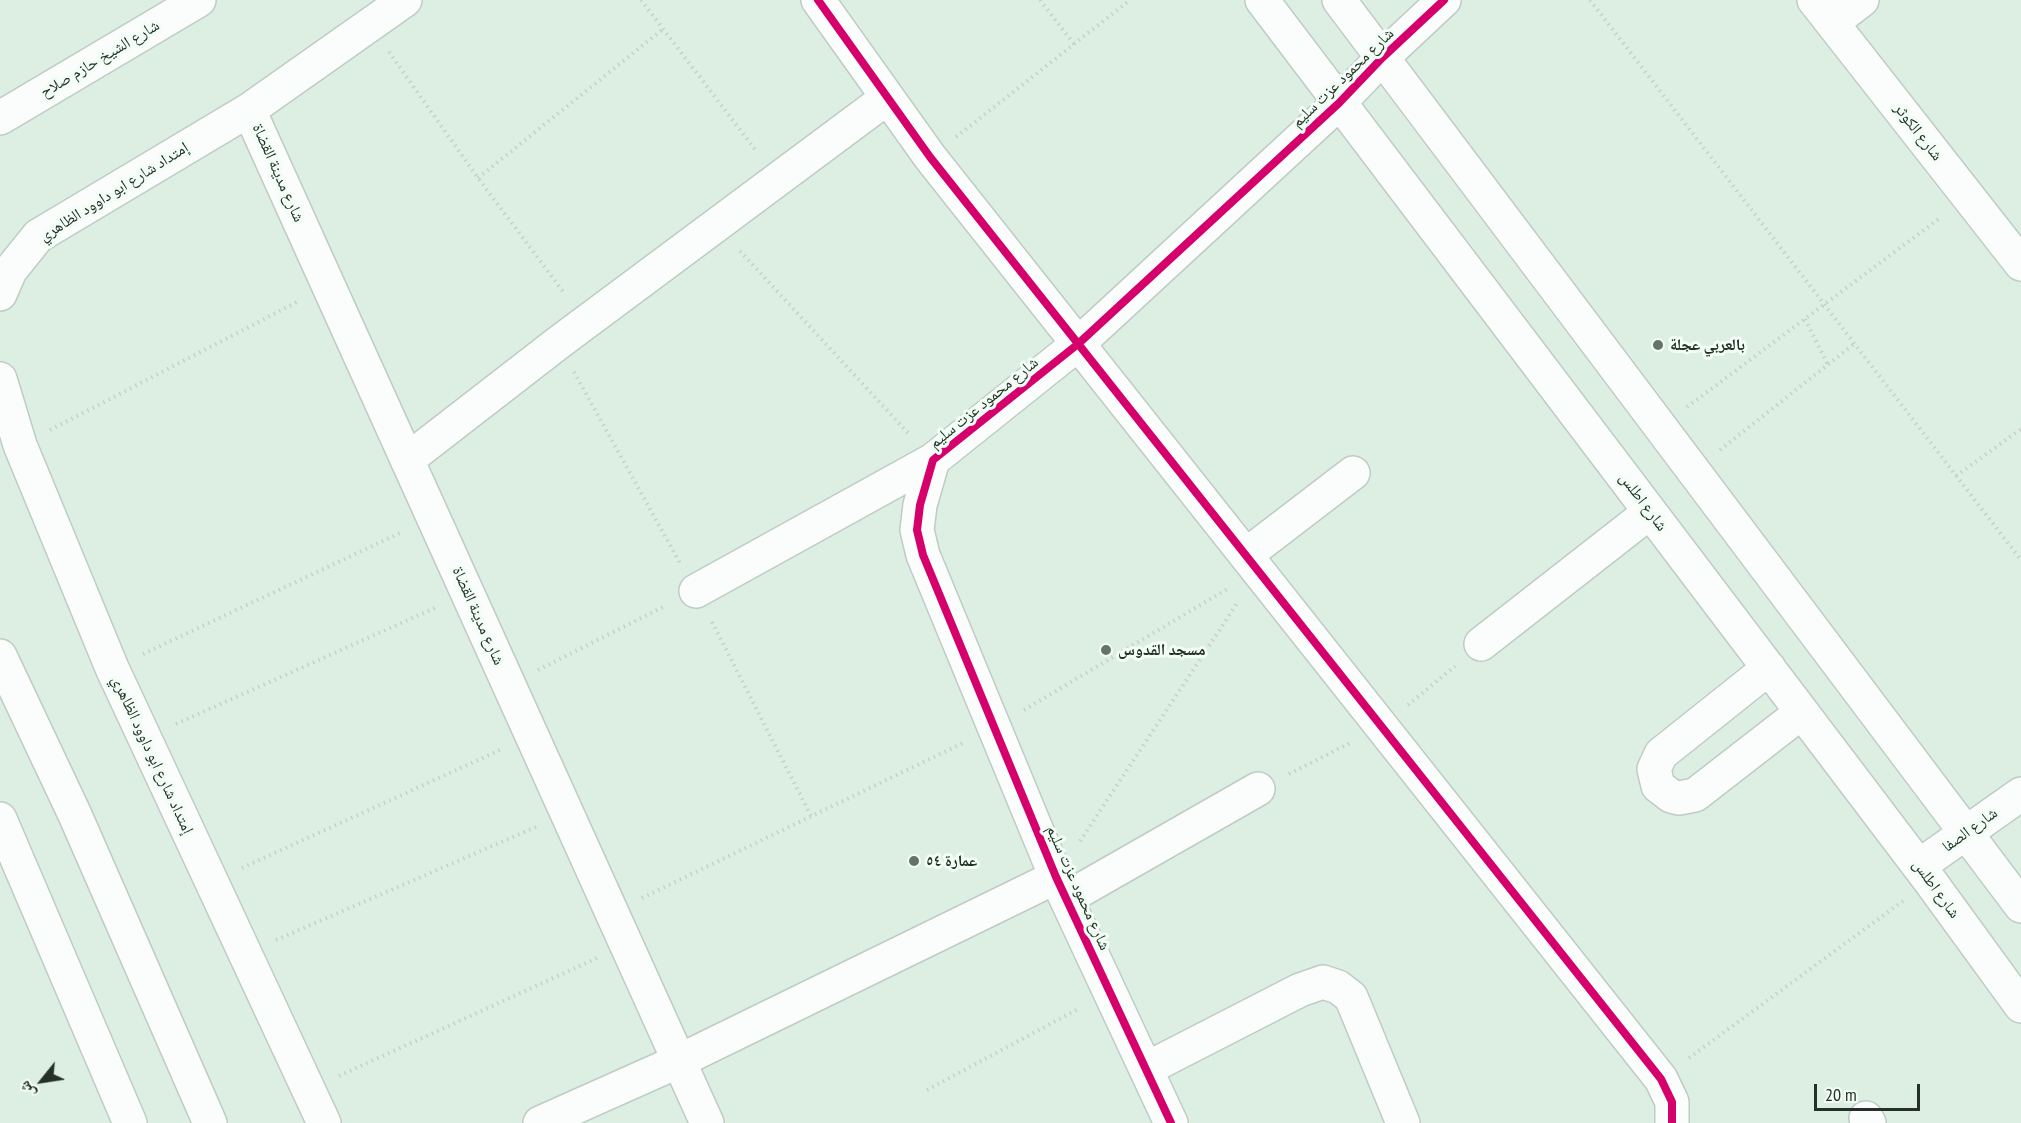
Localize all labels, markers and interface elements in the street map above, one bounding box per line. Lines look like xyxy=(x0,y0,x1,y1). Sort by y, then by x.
street label: شارع الشيخ حازم صلاح xyxy=(37,16,163,102)
street label: شارع محمود عزت سليم xyxy=(1288,24,1398,132)
street label: شارع الكوثر xyxy=(1890,99,1946,165)
street label: شارع مدينة القضاة xyxy=(248,121,308,225)
street label: إمتداد شارع ابو داوود الظاهري xyxy=(36,138,192,246)
place label: بالعربي عجلة xyxy=(1670,335,1745,355)
marker: بالعربي عجلة xyxy=(1651,338,1665,352)
street label: شارع محمود عزت سليم xyxy=(926,353,1042,453)
street label: شارع اطلس xyxy=(1615,469,1671,535)
street label: شارع مدينة القضاة xyxy=(448,564,508,668)
place label: مسجد القدوس xyxy=(1118,640,1206,660)
marker: مسجد القدوس xyxy=(1099,643,1113,657)
street label: إمتداد شارع ابو داوود الظاهري xyxy=(107,673,197,837)
street label: شارع الصفا xyxy=(1939,804,2001,856)
street label: شارع محمود عزت سليم xyxy=(1042,823,1114,953)
place label: عمارة ٥٤ xyxy=(926,851,977,871)
marker: عمارة ٥٤ xyxy=(907,854,921,868)
street label: شارع اطلس xyxy=(1908,856,1964,922)
north arrow xyxy=(12,1051,72,1111)
scale bar xyxy=(1817,1072,1924,1110)
text: ش xyxy=(14,1078,39,1102)
text: 20 m xyxy=(1825,1083,1857,1106)

